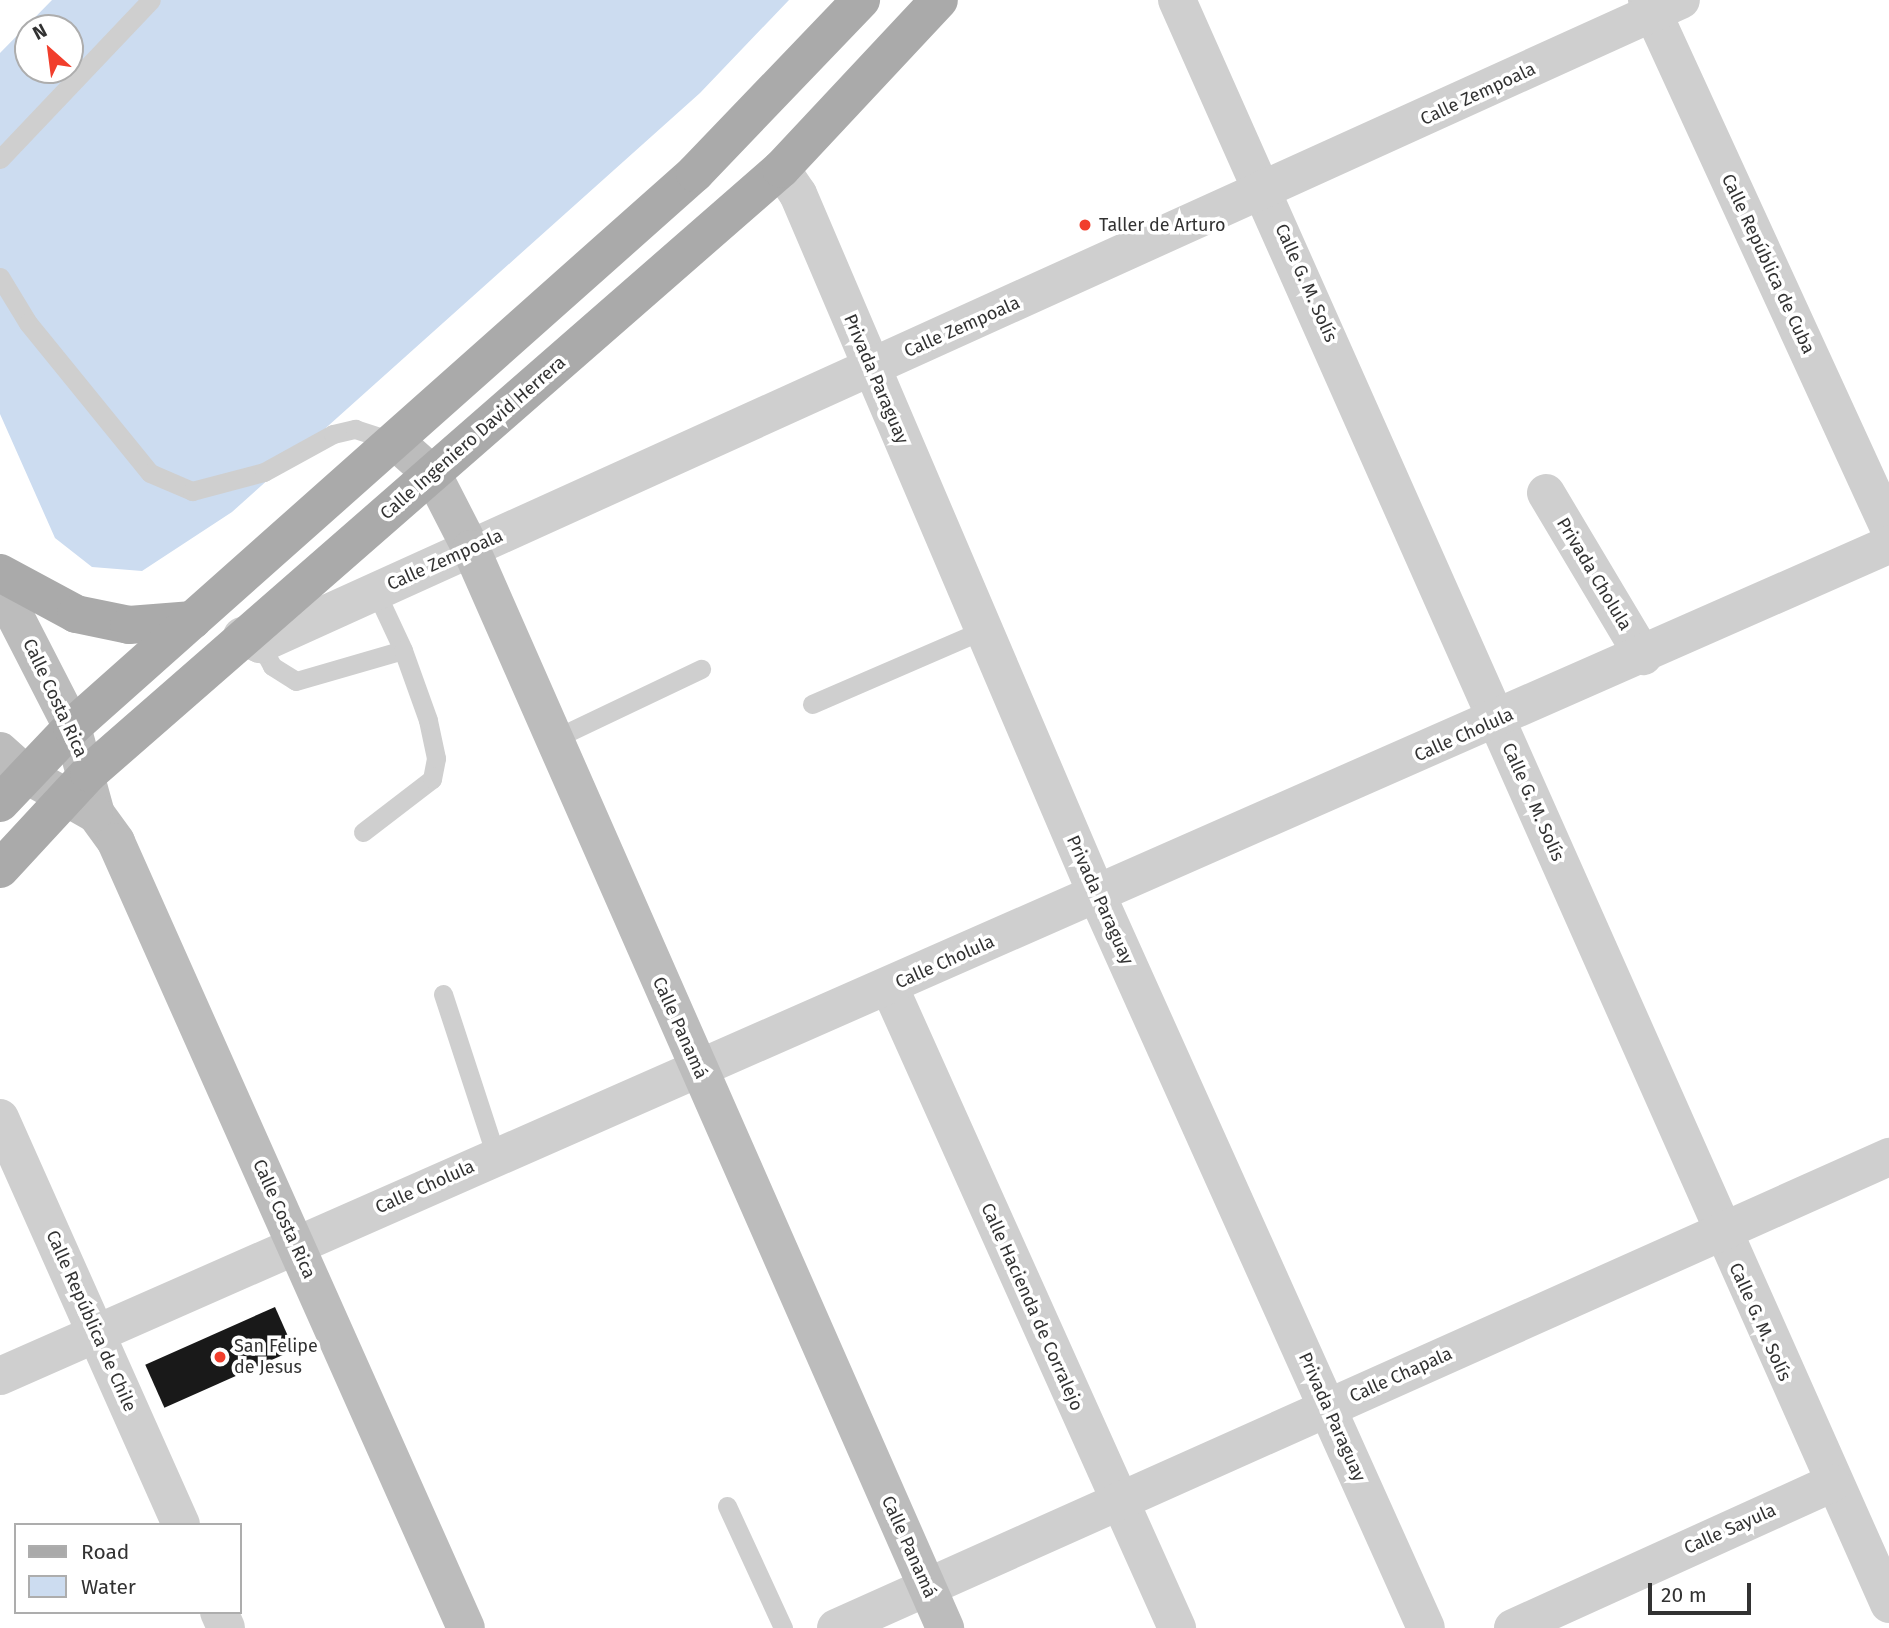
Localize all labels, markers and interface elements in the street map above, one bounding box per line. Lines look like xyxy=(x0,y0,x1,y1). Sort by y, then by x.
north arrow xyxy=(14,14,84,84)
text: N xyxy=(29,19,51,45)
street label: Calle Zempoala xyxy=(1417,58,1539,130)
street label: Calle República de Cuba xyxy=(1717,171,1819,357)
place label: Taller de Arturo xyxy=(1099,214,1226,236)
marker: Taller de Arturo xyxy=(1077,217,1093,233)
street label: Calle G. M. Solís xyxy=(1270,221,1342,345)
street label: Calle Zempoala xyxy=(901,292,1023,362)
street label: Privada Paraguay xyxy=(839,311,913,447)
street label: Calle Ingeniero David Herrera xyxy=(376,352,570,524)
street label: Privada Cholula xyxy=(1552,514,1636,634)
street label: Calle Zempoala xyxy=(384,525,506,595)
street label: Calle Costa Rica xyxy=(18,635,92,761)
street label: Calle Cholula xyxy=(1411,704,1517,766)
street label: Calle G. M. Solís xyxy=(1497,740,1569,864)
street label: Privada Paraguay xyxy=(1062,832,1138,968)
street label: Calle Cholula xyxy=(892,931,998,993)
street label: Calle Panamá xyxy=(648,974,712,1082)
street label: Calle Costa Rica xyxy=(248,1156,320,1282)
street label: Calle Cholula xyxy=(372,1156,478,1218)
street label: Calle Hacienda de Corralejo xyxy=(976,1200,1088,1414)
street label: Calle República de Chile xyxy=(41,1227,141,1415)
street label: Calle G. M. Solís xyxy=(1724,1260,1796,1384)
place label: San Felipe de Jesus xyxy=(234,1336,318,1378)
street label: Calle Chapala xyxy=(1346,1343,1456,1407)
marker: San Felipe de Jesus xyxy=(212,1349,228,1365)
street label: Privada Paraguay xyxy=(1294,1349,1370,1485)
street label: Calle Panamá xyxy=(877,1493,941,1601)
street label: Calle Sayula xyxy=(1681,1499,1779,1559)
legend xyxy=(14,1523,242,1614)
text: Road xyxy=(81,1539,129,1565)
scale bar xyxy=(1651,1568,1754,1612)
text: Water xyxy=(81,1574,136,1600)
text: 20 m xyxy=(1661,1582,1707,1608)

